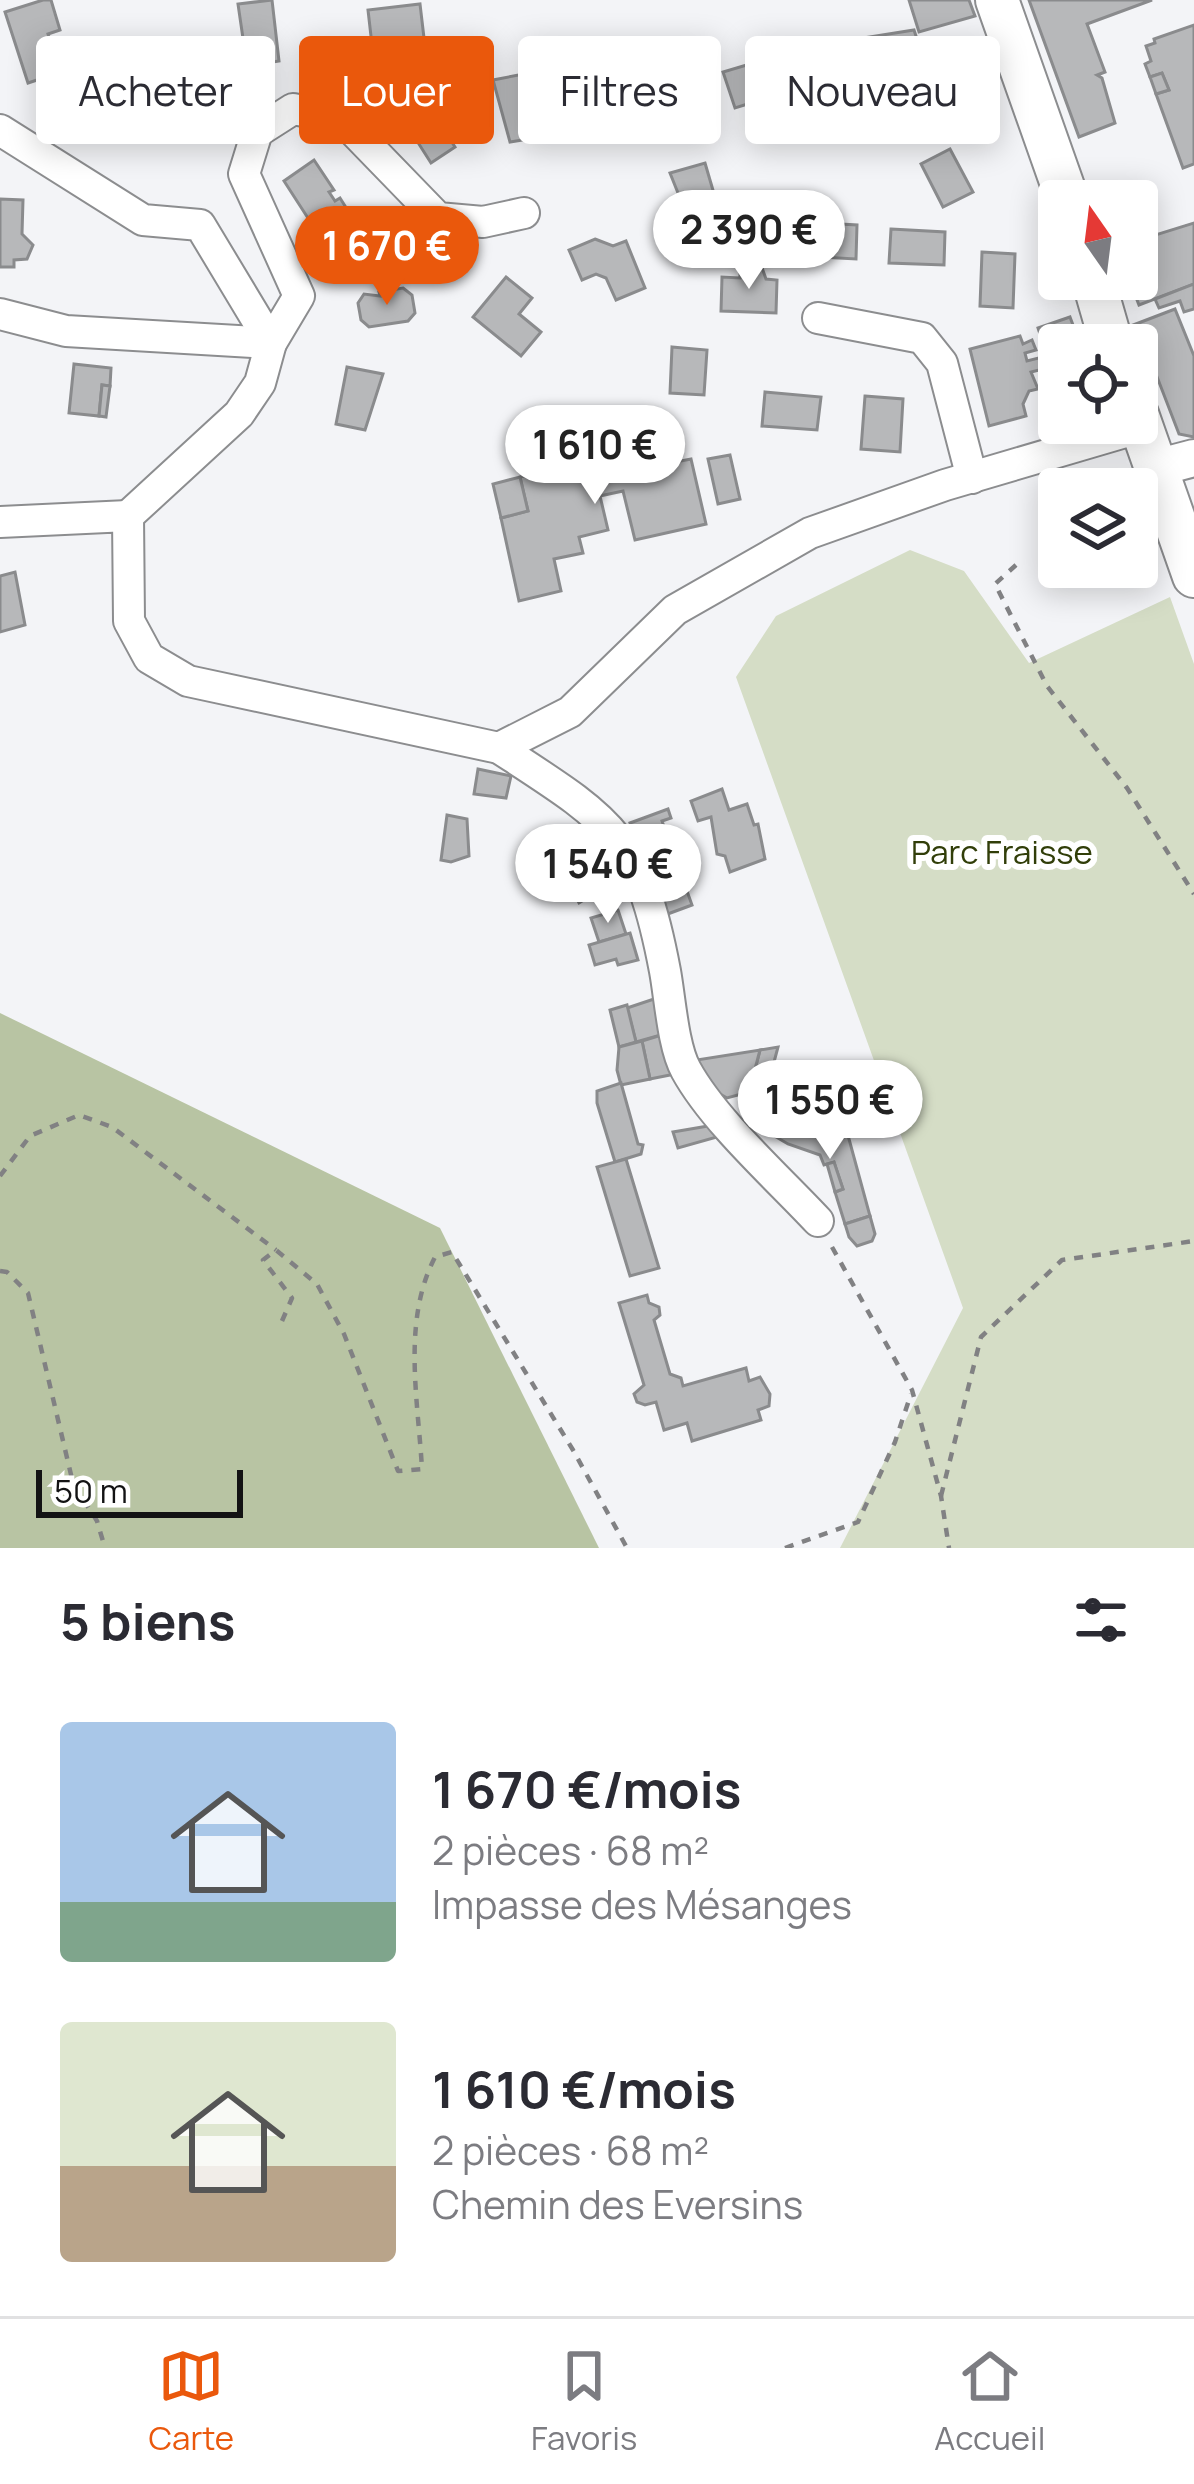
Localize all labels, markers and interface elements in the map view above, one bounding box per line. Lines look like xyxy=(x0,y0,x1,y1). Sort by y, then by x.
chip: Acheter xyxy=(36,36,275,144)
chip: Louer xyxy=(299,36,494,144)
chip: Filtres xyxy=(518,36,721,144)
chip: Nouveau xyxy=(745,36,1000,144)
north arrow xyxy=(1038,180,1158,300)
map controls xyxy=(1038,180,1158,588)
pin: 2 390 € xyxy=(638,190,860,292)
text: 2 390 € xyxy=(680,202,818,256)
pin: 1 670 € xyxy=(276,206,498,308)
text: 1 670 € xyxy=(322,218,452,272)
button: locate xyxy=(1038,324,1158,444)
pin: 1 610 € xyxy=(484,405,706,507)
text: 1 610 € xyxy=(532,417,658,471)
button: layers xyxy=(1038,468,1158,588)
pin: 1 540 € xyxy=(497,824,719,926)
park label: Parc Fraisse xyxy=(911,829,1093,874)
text: 1 540 € xyxy=(542,836,674,890)
pin: 1 550 € xyxy=(719,1060,941,1162)
text: 1 550 € xyxy=(765,1072,895,1126)
scale bar xyxy=(36,1464,243,1517)
text: 50 m xyxy=(54,1468,128,1513)
text: 5 biens xyxy=(60,1586,235,1655)
icon: filters xyxy=(1068,1587,1134,1653)
text: 1 670 €/mois xyxy=(432,1754,741,1823)
icon: home xyxy=(156,1770,300,1914)
text: 2 pièces · 68 m² xyxy=(432,1823,709,1877)
text: Impasse des Mésanges xyxy=(432,1877,852,1931)
text: 1 610 €/mois xyxy=(432,2054,736,2123)
icon: home xyxy=(156,2070,300,2214)
text: 2 pièces · 68 m² xyxy=(432,2123,709,2177)
text: Chemin des Eversins xyxy=(432,2177,803,2231)
tab: Carte xyxy=(148,2343,234,2460)
tab: Favoris xyxy=(531,2343,637,2460)
tab: Accueil xyxy=(934,2343,1046,2460)

